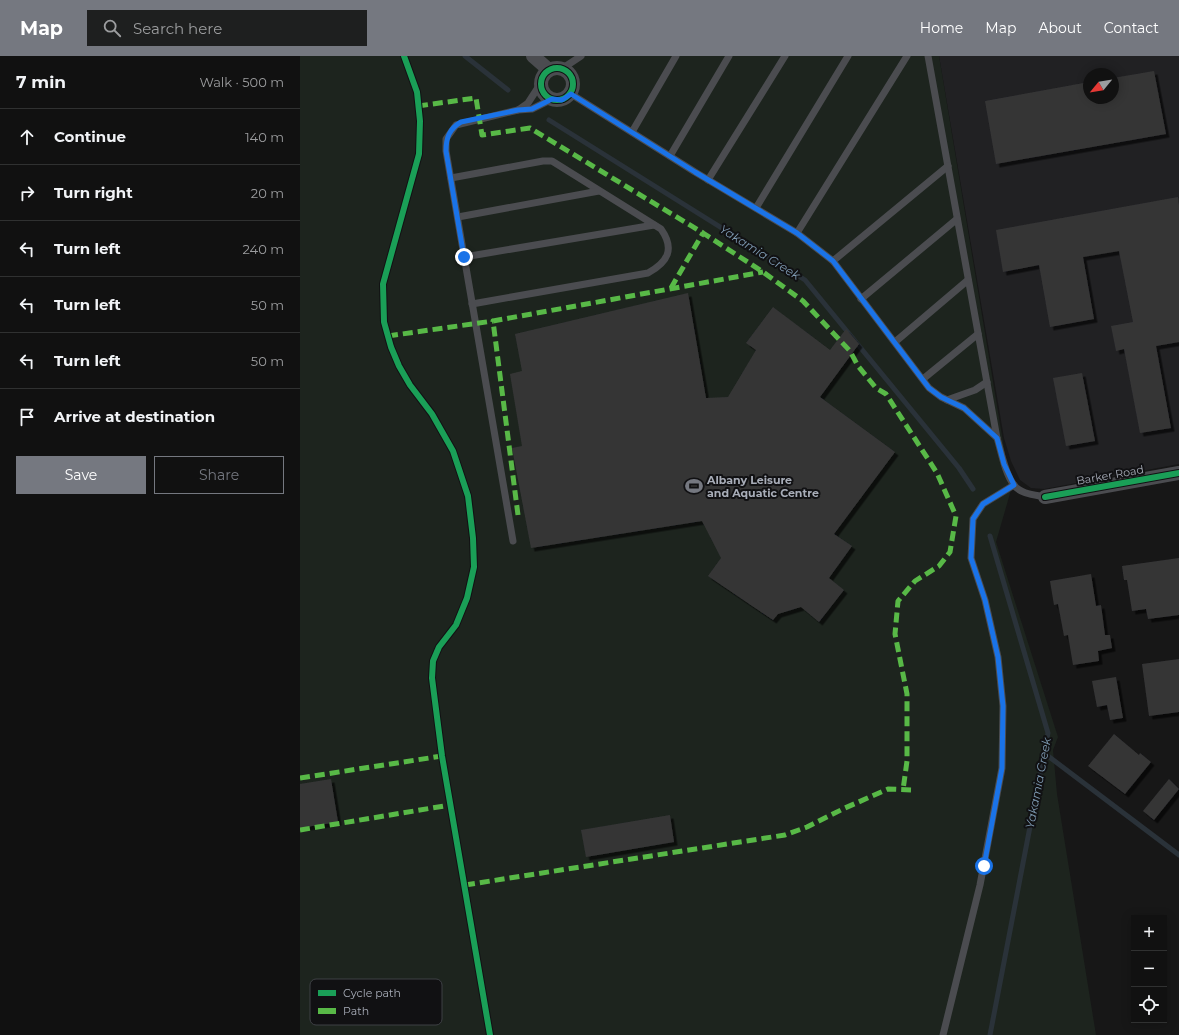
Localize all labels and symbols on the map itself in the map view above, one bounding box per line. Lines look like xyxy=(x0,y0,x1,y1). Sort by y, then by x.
north arrow xyxy=(1083,68,1119,104)
water label: Yakamia Creek xyxy=(717,221,804,283)
route end xyxy=(455,248,473,266)
street label: Barker Road xyxy=(1075,462,1145,488)
place label: Albany Leisure and Aquatic Centre xyxy=(706,473,819,500)
sports icon: Albany Leisure and Aquatic Centre xyxy=(684,476,704,496)
water label: Yakamia Creek xyxy=(1022,735,1054,830)
route start xyxy=(975,857,993,875)
legend xyxy=(310,979,442,1025)
text: Cycle path xyxy=(343,986,401,1000)
text: Path xyxy=(343,1004,369,1018)

